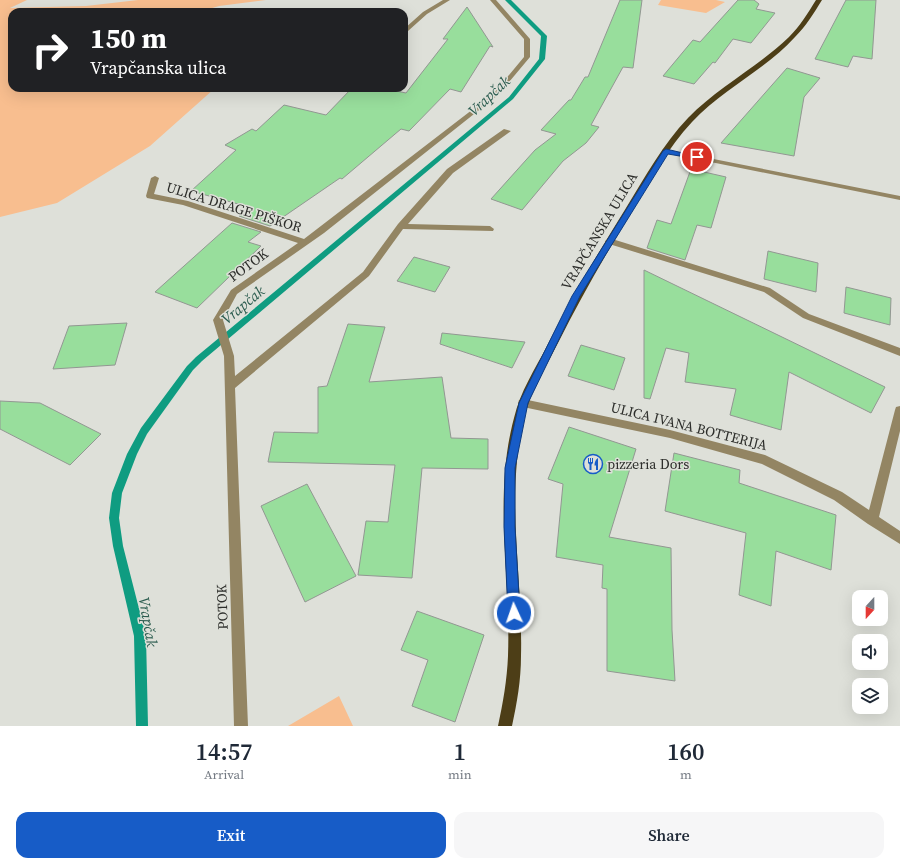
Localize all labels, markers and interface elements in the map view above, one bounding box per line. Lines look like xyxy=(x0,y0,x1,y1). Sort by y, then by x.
text: 150 m xyxy=(90,19,167,57)
icon: right xyxy=(24,24,76,76)
text: Vrapčanska ulica xyxy=(90,55,227,80)
water label: Vrapčak xyxy=(463,70,515,121)
pin xyxy=(680,140,714,174)
icon: arrive xyxy=(686,146,708,168)
street label: VRAPČANSKA ULICA xyxy=(556,168,643,294)
street label: ULICA DRAGE PIŠKOR xyxy=(164,177,304,237)
street label: POTOK xyxy=(224,243,273,286)
water label: Vrapčak xyxy=(217,280,269,329)
street label: ULICA IVANA BOTTERIJA xyxy=(609,397,770,455)
restaurant icon: pizzeria Dors xyxy=(582,453,604,475)
place label: pizzeria Dors xyxy=(607,454,689,474)
street label: POTOK xyxy=(211,583,233,630)
north arrow xyxy=(852,590,888,626)
map controls xyxy=(852,590,888,714)
position arrow xyxy=(493,592,535,634)
water label: Vrapčak xyxy=(134,595,163,650)
button: sound xyxy=(852,634,888,670)
button: layers xyxy=(852,678,888,714)
text: 14:57 xyxy=(195,735,253,768)
text: 1 xyxy=(454,735,466,768)
text: 160 xyxy=(667,735,705,768)
text: Arrival xyxy=(204,766,244,783)
text: min xyxy=(448,766,472,783)
text: m xyxy=(680,766,692,783)
button: Exit xyxy=(16,812,446,858)
button: Share xyxy=(454,812,884,858)

